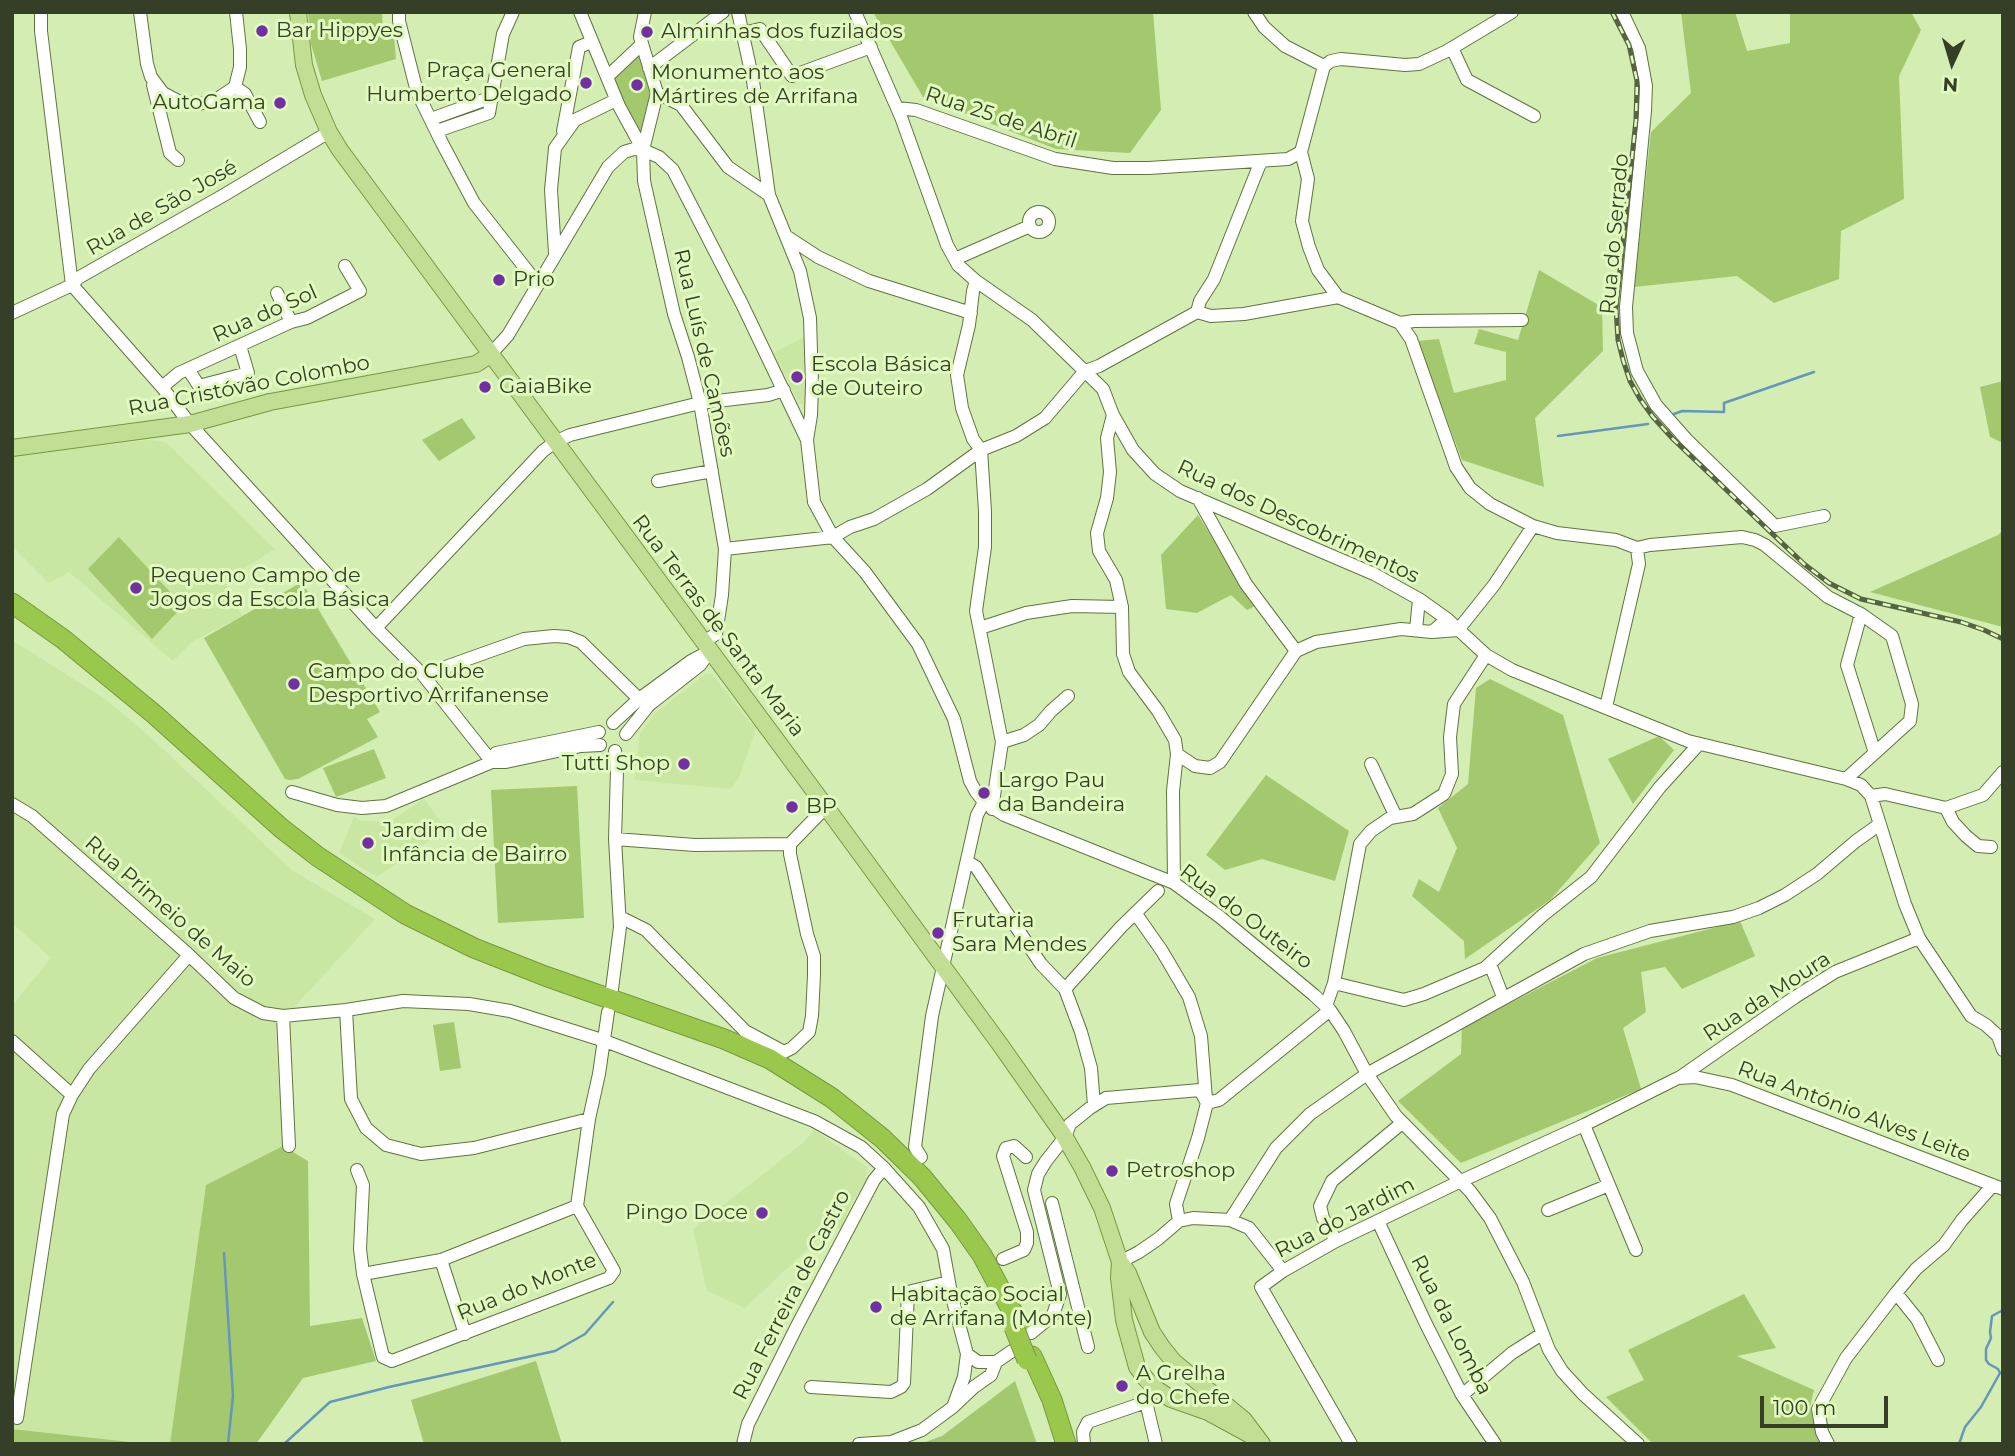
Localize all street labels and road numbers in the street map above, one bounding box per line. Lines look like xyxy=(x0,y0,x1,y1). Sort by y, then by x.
street label: Rua 25 de Abril xyxy=(922,82,1080,154)
street label: Rua do Serrado xyxy=(1595,153,1635,315)
street label: Rua de São José xyxy=(82,155,242,261)
street label: Rua Luís de Camões xyxy=(668,246,740,460)
street label: Rua do Sol xyxy=(209,280,321,348)
street label: Rua Cristóvão Colombo xyxy=(126,350,372,422)
street label: Rua dos Descobrimentos xyxy=(1173,455,1423,589)
street label: Rua Terras de Santa Maria xyxy=(626,510,810,742)
street label: Rua Primeio de Maio xyxy=(79,831,261,993)
street label: Rua do Outeiro xyxy=(1175,859,1317,975)
street label: Rua da Moura xyxy=(1699,947,1835,1047)
street label: Rua António Alves Leite xyxy=(1734,1056,1974,1168)
street label: Rua do Jardim xyxy=(1271,1172,1419,1264)
street label: Rua Ferreira de Castro xyxy=(728,1186,856,1404)
street label: Rua do Monte xyxy=(454,1248,600,1326)
street label: Rua da Lomba xyxy=(1405,1251,1497,1399)

